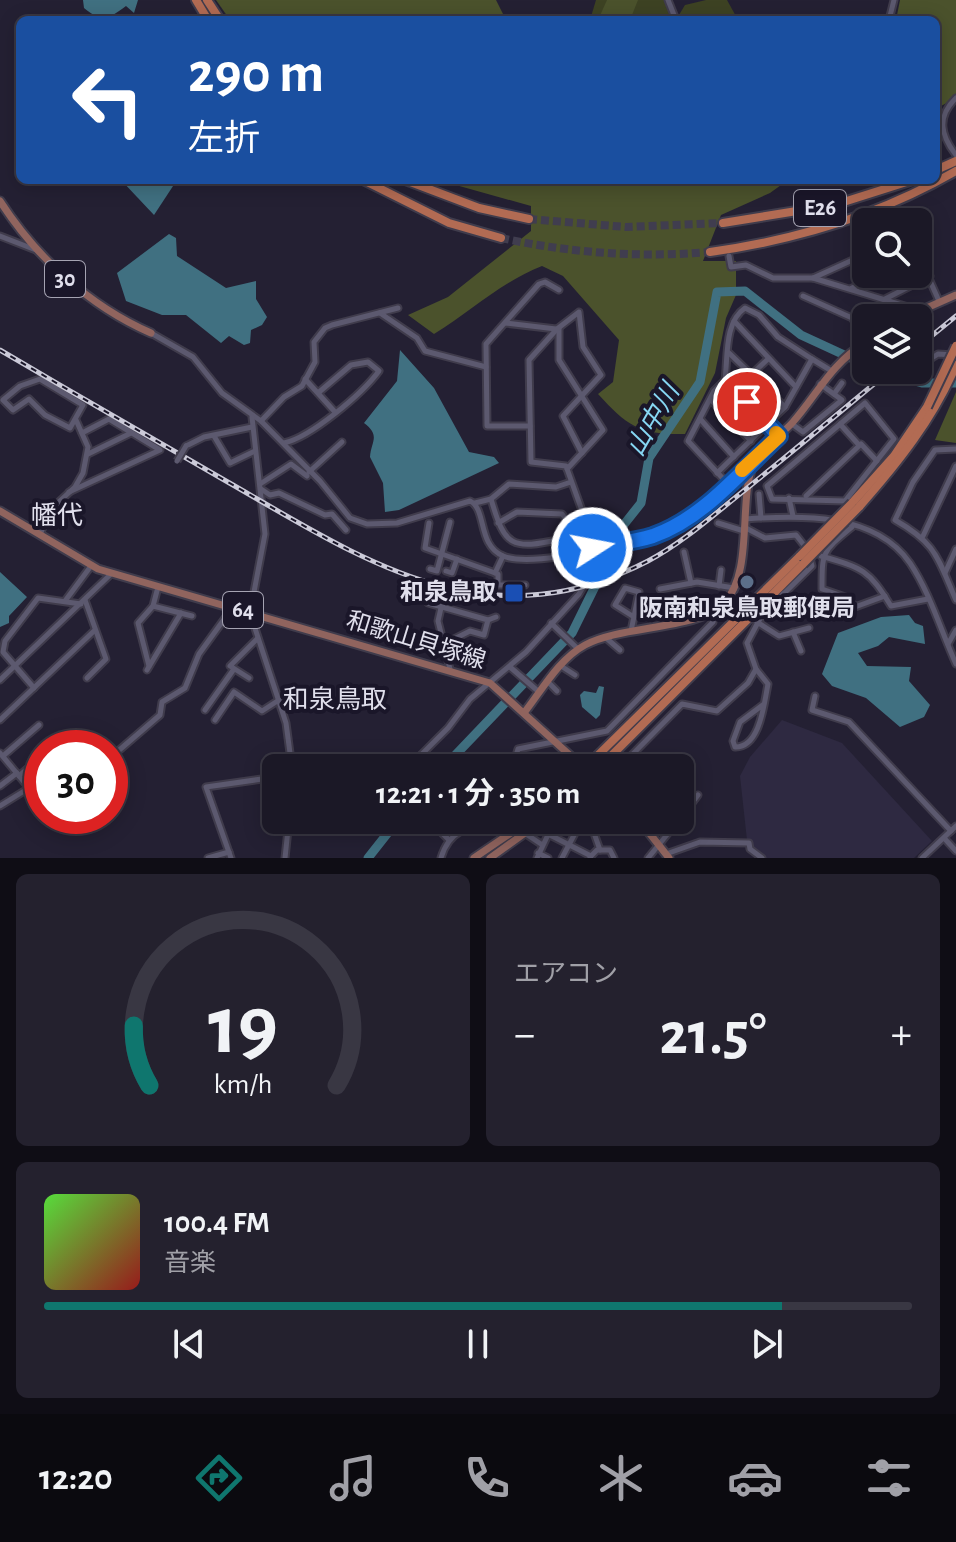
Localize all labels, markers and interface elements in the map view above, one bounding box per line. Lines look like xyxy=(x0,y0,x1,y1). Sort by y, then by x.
text: 290 m xyxy=(188,46,324,102)
icon: left xyxy=(56,48,160,152)
text: 左折 xyxy=(188,121,260,157)
road number: E26 xyxy=(794,190,846,226)
map controls xyxy=(852,208,932,384)
button: search xyxy=(852,208,932,288)
road number: 30 xyxy=(45,261,85,297)
button: layers xyxy=(852,304,932,384)
pin xyxy=(713,368,781,436)
water label: 山中川 xyxy=(621,377,685,460)
icon: arrive xyxy=(725,380,769,424)
district label: 幡代 xyxy=(31,502,83,529)
position arrow xyxy=(550,506,634,590)
marker: 阪南和泉鳥取郵便局 xyxy=(738,573,756,591)
place label: 和泉鳥取 xyxy=(400,579,496,605)
marker: 和泉鳥取 xyxy=(503,582,525,604)
road number: 64 xyxy=(223,592,263,628)
place label: 阪南和泉鳥取郵便局 xyxy=(639,595,855,621)
street label: 和歌山貝塚線 xyxy=(344,607,489,674)
district label: 和泉鳥取 xyxy=(283,685,387,713)
speed limit sign: 30 xyxy=(24,730,128,834)
text: 12:21 · 1 分 · 350 m xyxy=(376,779,580,809)
text: エアコン xyxy=(514,961,618,987)
text: 19 xyxy=(208,985,278,1069)
text: 21.5° xyxy=(659,1005,767,1065)
text: − xyxy=(514,1013,535,1057)
text: + xyxy=(891,1013,912,1057)
text: km/h xyxy=(214,1070,272,1099)
text: 100.4 FM xyxy=(164,1208,270,1238)
text: 音楽 xyxy=(164,1250,216,1276)
icon: previous xyxy=(167,1322,211,1366)
icon: pause xyxy=(456,1322,500,1366)
icon: next xyxy=(745,1322,789,1366)
icon: directions xyxy=(191,1450,247,1506)
icon: music xyxy=(325,1450,381,1506)
icon: phone xyxy=(459,1450,515,1506)
icon: climate xyxy=(593,1450,649,1506)
icon: car xyxy=(727,1450,783,1506)
icon: filters xyxy=(861,1450,917,1506)
text: 12:20 xyxy=(39,1460,113,1496)

